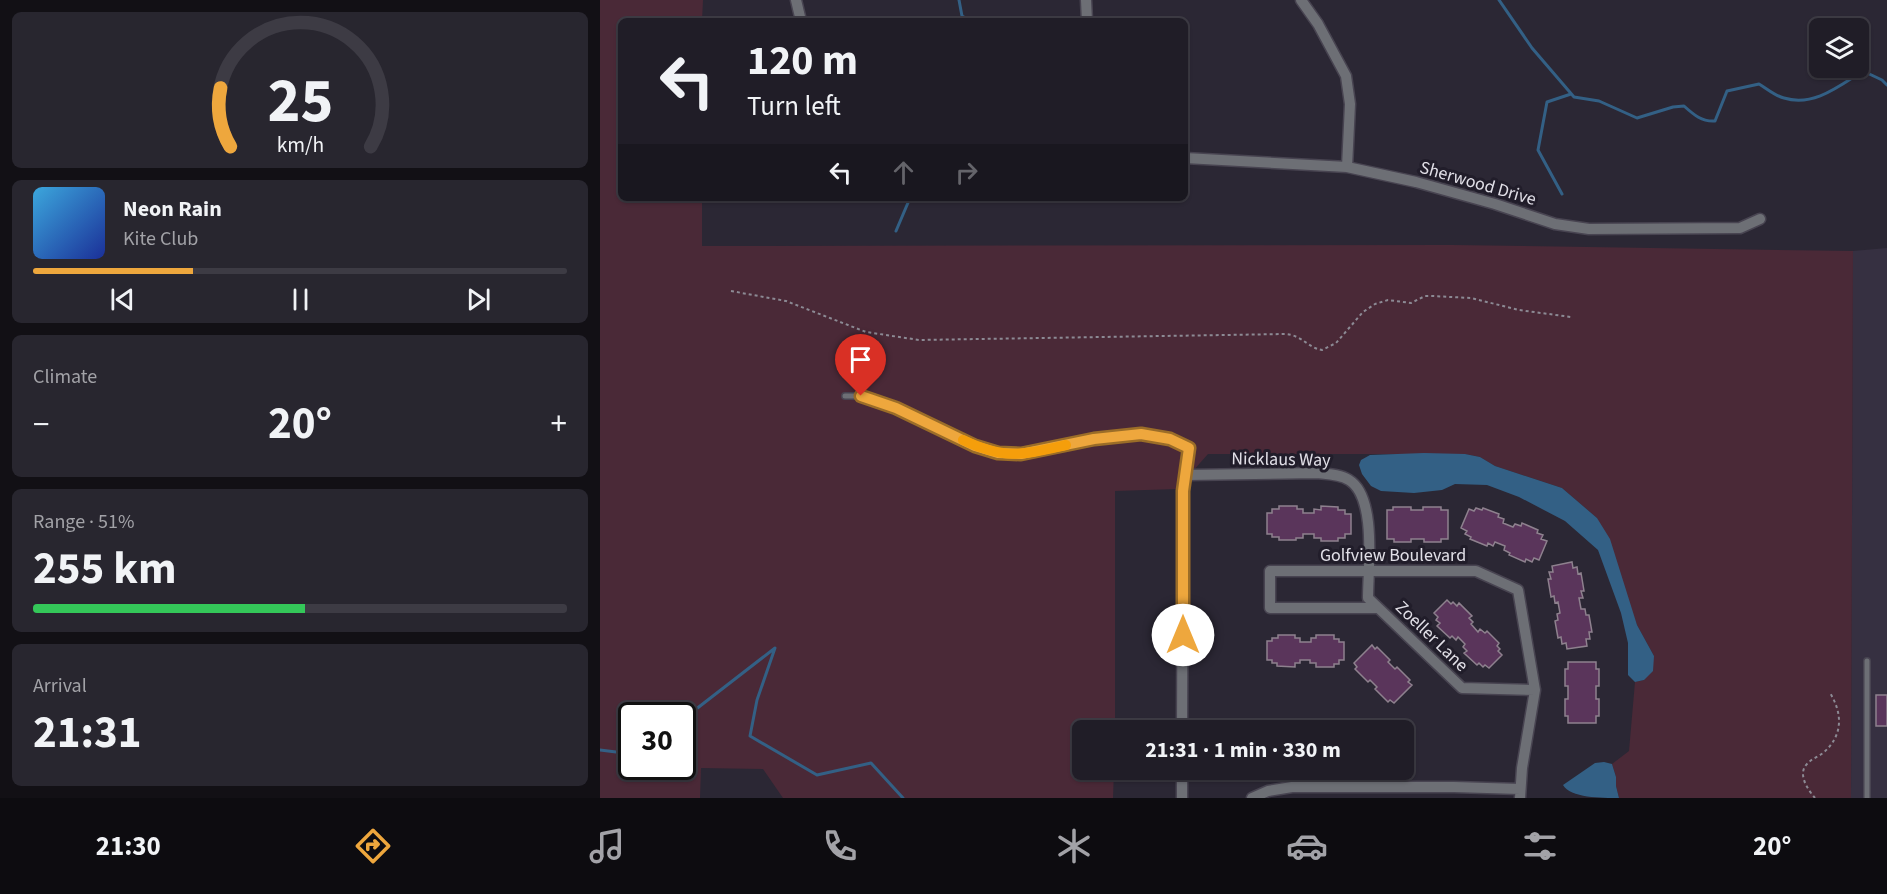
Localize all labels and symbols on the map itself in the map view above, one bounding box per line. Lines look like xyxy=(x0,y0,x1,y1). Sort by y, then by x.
street label: Sherwood Drive xyxy=(1417,155,1539,212)
pin xyxy=(835,334,886,396)
street label: Nicklaus Way xyxy=(1231,446,1331,473)
street label: Golfview Boulevard xyxy=(1320,543,1466,568)
street label: Zoeller Lane xyxy=(1390,595,1474,678)
position arrow xyxy=(1151,603,1215,667)
speed limit sign: 30 xyxy=(618,702,696,780)

